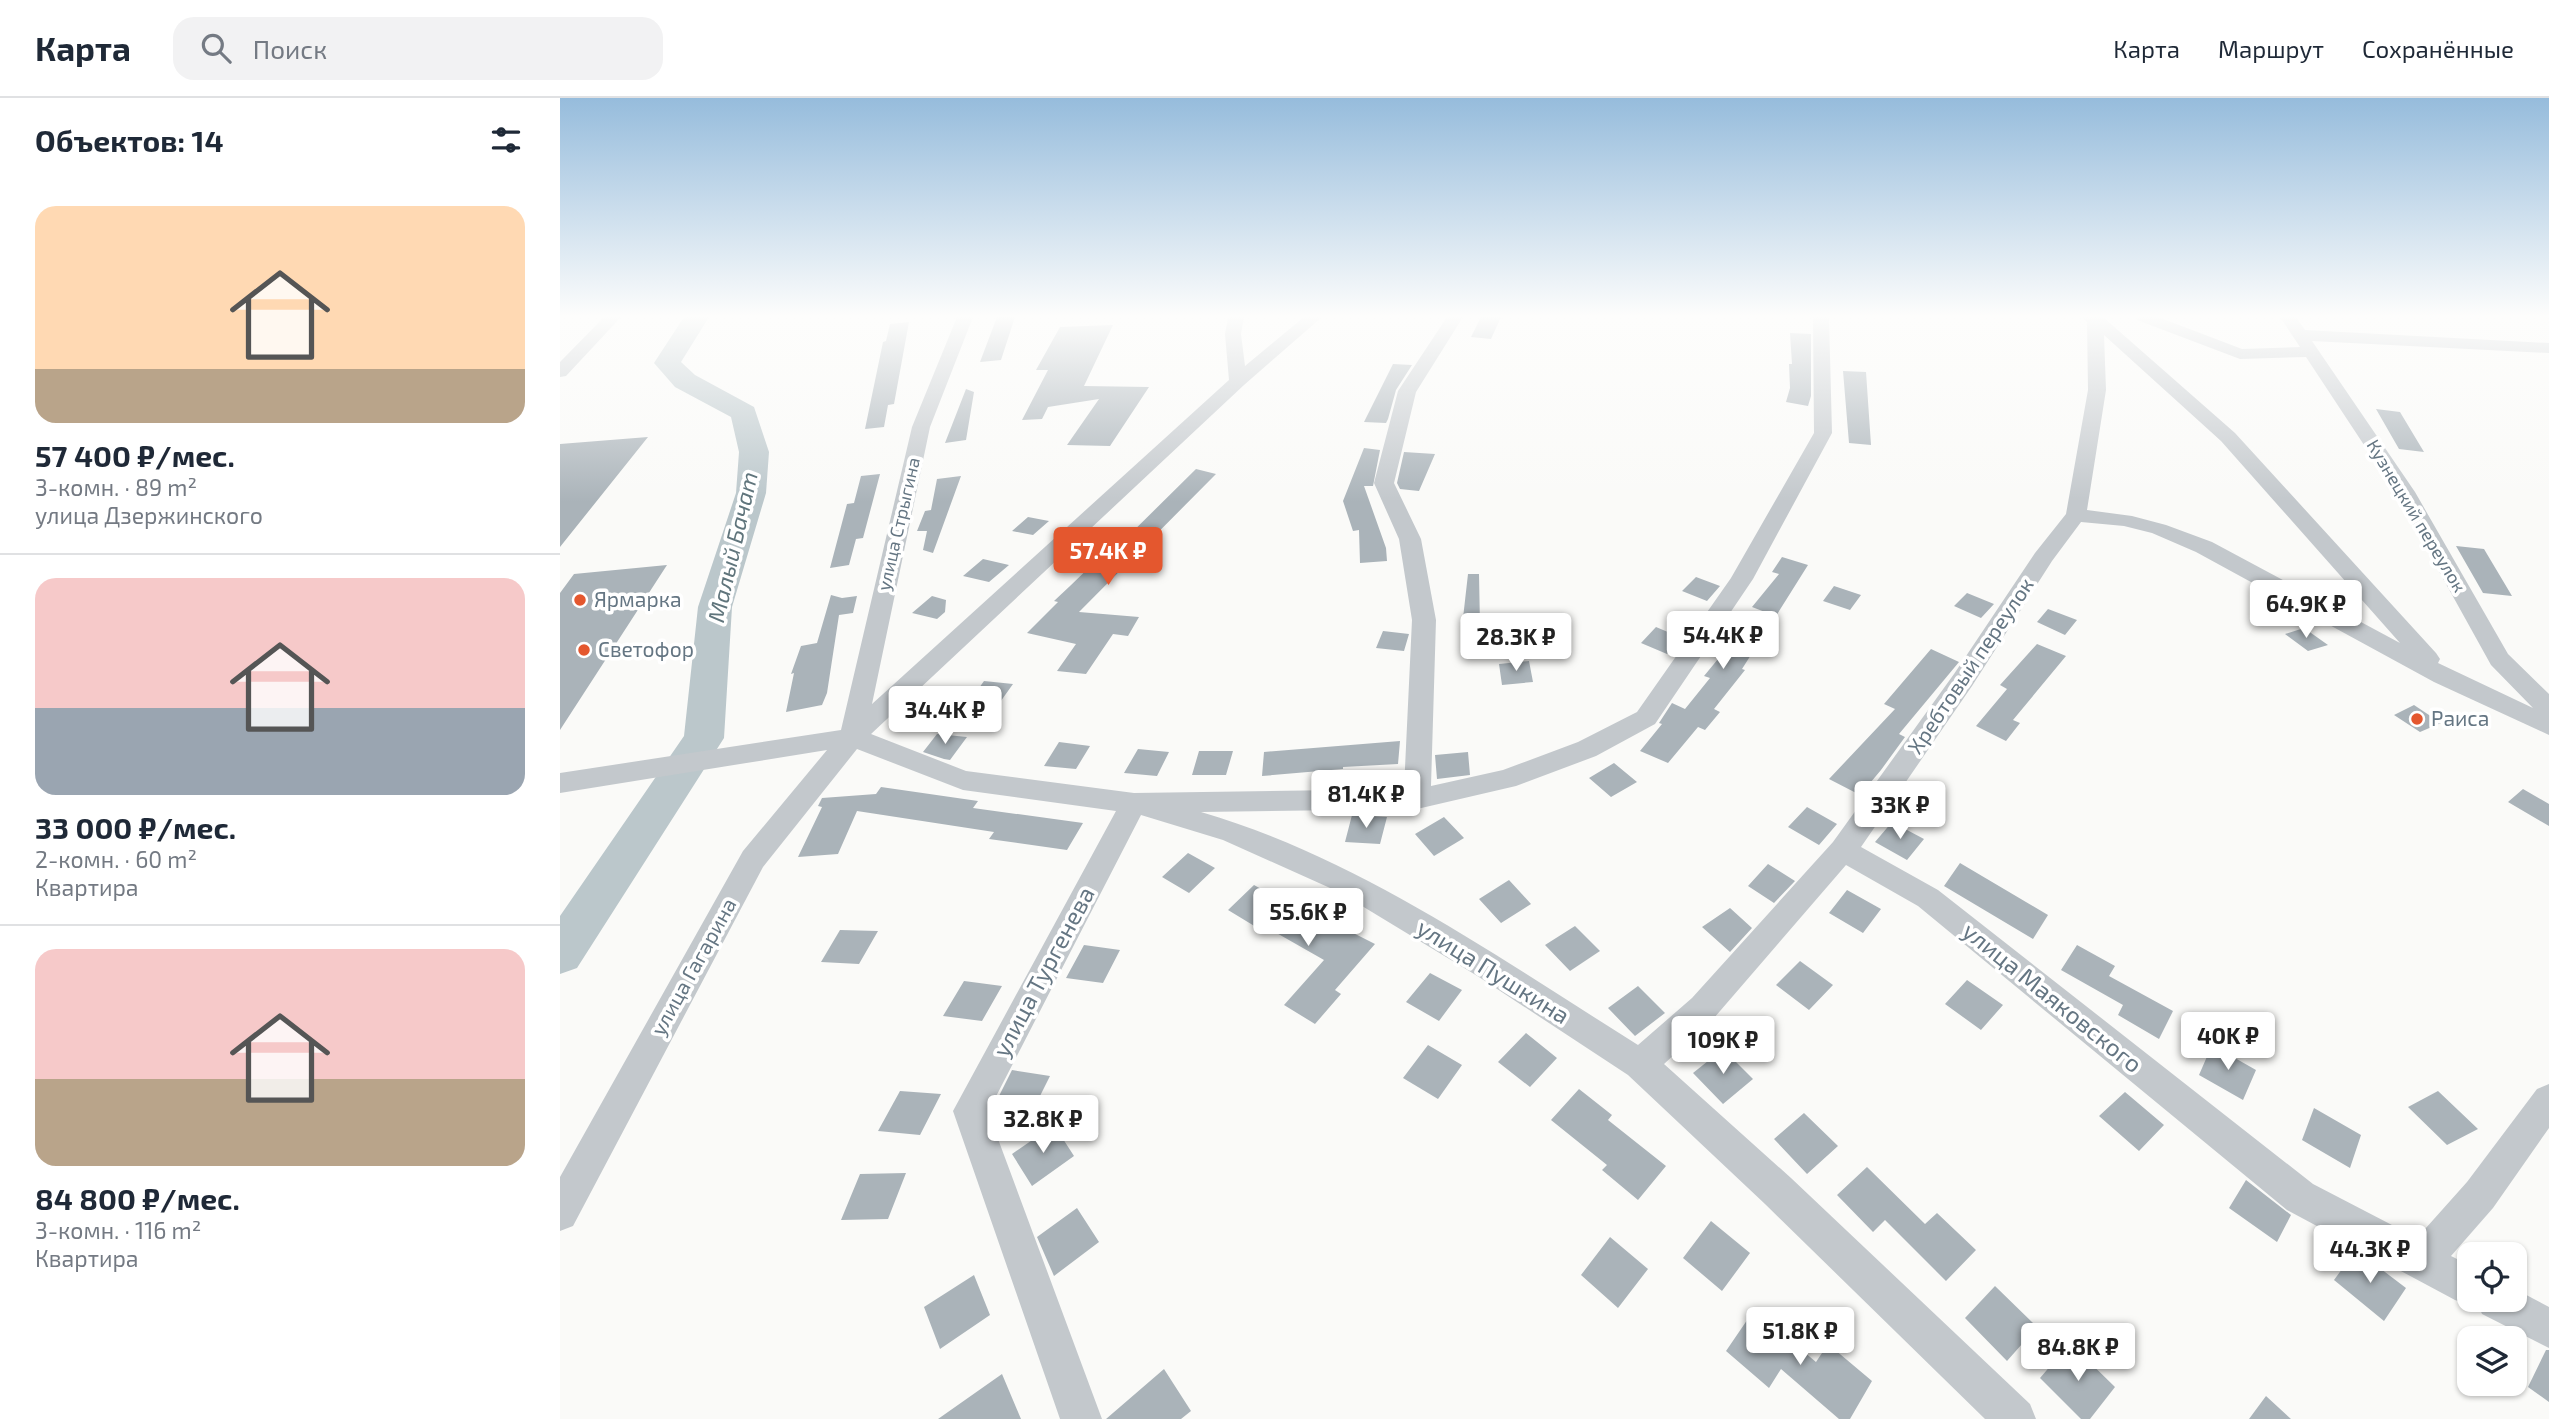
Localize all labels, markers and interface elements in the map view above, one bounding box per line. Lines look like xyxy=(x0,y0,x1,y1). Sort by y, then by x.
search box xyxy=(173,17,663,80)
text: Карта xyxy=(35,28,131,68)
icon: search xyxy=(197,29,235,67)
text: Поиск xyxy=(253,33,327,64)
text: Карта xyxy=(2113,34,2180,63)
text: Маршрут xyxy=(2218,34,2324,63)
text: Сохранённые xyxy=(2362,34,2514,63)
icon: filters xyxy=(487,121,525,159)
text: Объектов: 14 xyxy=(35,122,224,158)
icon: home xyxy=(217,252,343,378)
street label: Кузнецкий переулок xyxy=(2363,435,2471,596)
text: 57 400 ₽/мес. xyxy=(35,437,235,473)
street label: улица Стрыгина xyxy=(872,455,924,593)
water label: Малый Бачат xyxy=(701,469,763,625)
text: 3-комн. · 89 m² xyxy=(35,473,197,501)
text: улица Дзержинского xyxy=(35,501,263,529)
pin: 57.4K ₽ xyxy=(1043,528,1173,587)
text: 57.4K ₽ xyxy=(1070,536,1146,564)
street label: Хребтовый переулок xyxy=(1902,572,2039,758)
pin: 64.9K ₽ xyxy=(2241,580,2371,640)
place label: Ярмарка xyxy=(594,586,682,611)
text: 64.9K ₽ xyxy=(2266,589,2346,617)
marker: Ярмарка xyxy=(572,592,588,608)
pin: 54.4K ₽ xyxy=(1658,612,1788,671)
pin: 28.3K ₽ xyxy=(1451,614,1581,673)
text: 54.4K ₽ xyxy=(1683,620,1763,648)
text: 28.3K ₽ xyxy=(1476,622,1556,650)
icon: home xyxy=(217,624,343,750)
place label: Светофор xyxy=(598,636,694,661)
marker: Светофор xyxy=(576,642,592,658)
pin: 34.4K ₽ xyxy=(880,686,1010,746)
text: 34.4K ₽ xyxy=(905,695,985,723)
place label: Раиса xyxy=(2431,705,2489,730)
marker: Раиса xyxy=(2409,711,2425,727)
pin: 81.4K ₽ xyxy=(1301,770,1431,830)
text: 81.4K ₽ xyxy=(1327,779,1405,807)
pin: 33K ₽ xyxy=(1851,782,1949,841)
text: 33K ₽ xyxy=(1871,790,1930,818)
text: 33 000 ₽/мес. xyxy=(35,809,236,845)
text: 2-комн. · 60 m² xyxy=(35,845,197,873)
text: Квартира xyxy=(35,873,139,901)
street label: улица Тургенева xyxy=(986,881,1101,1062)
pin: 55.6K ₽ xyxy=(1243,888,1373,948)
street label: улица Гагарина xyxy=(645,893,742,1040)
text: 55.6K ₽ xyxy=(1269,897,1347,925)
street label: улица Пушкина xyxy=(1411,912,1576,1030)
street label: улица Маяковского xyxy=(1957,916,2148,1079)
icon: home xyxy=(217,995,343,1121)
pin: 40K ₽ xyxy=(2179,1012,2277,1072)
pin: 109K ₽ xyxy=(1666,1016,1780,1076)
text: 40K ₽ xyxy=(2197,1021,2259,1049)
text: 109K ₽ xyxy=(1688,1025,1758,1053)
pin: 32.8K ₽ xyxy=(978,1096,1108,1155)
text: 32.8K ₽ xyxy=(1003,1104,1083,1132)
text: 84 800 ₽/мес. xyxy=(35,1180,240,1216)
text: 3-комн. · 116 m² xyxy=(35,1216,201,1244)
pin: 44.3K ₽ xyxy=(2305,1226,2435,1285)
text: 44.3K ₽ xyxy=(2330,1234,2410,1262)
map controls xyxy=(2457,1242,2527,1396)
button: locate xyxy=(2457,1242,2527,1312)
text: Квартира xyxy=(35,1244,139,1272)
pin: 51.8K ₽ xyxy=(1735,1308,1865,1367)
text: 51.8K ₽ xyxy=(1762,1316,1838,1344)
pin: 84.8K ₽ xyxy=(2013,1324,2143,1383)
button: layers xyxy=(2457,1326,2527,1396)
text: 84.8K ₽ xyxy=(2037,1332,2119,1360)

